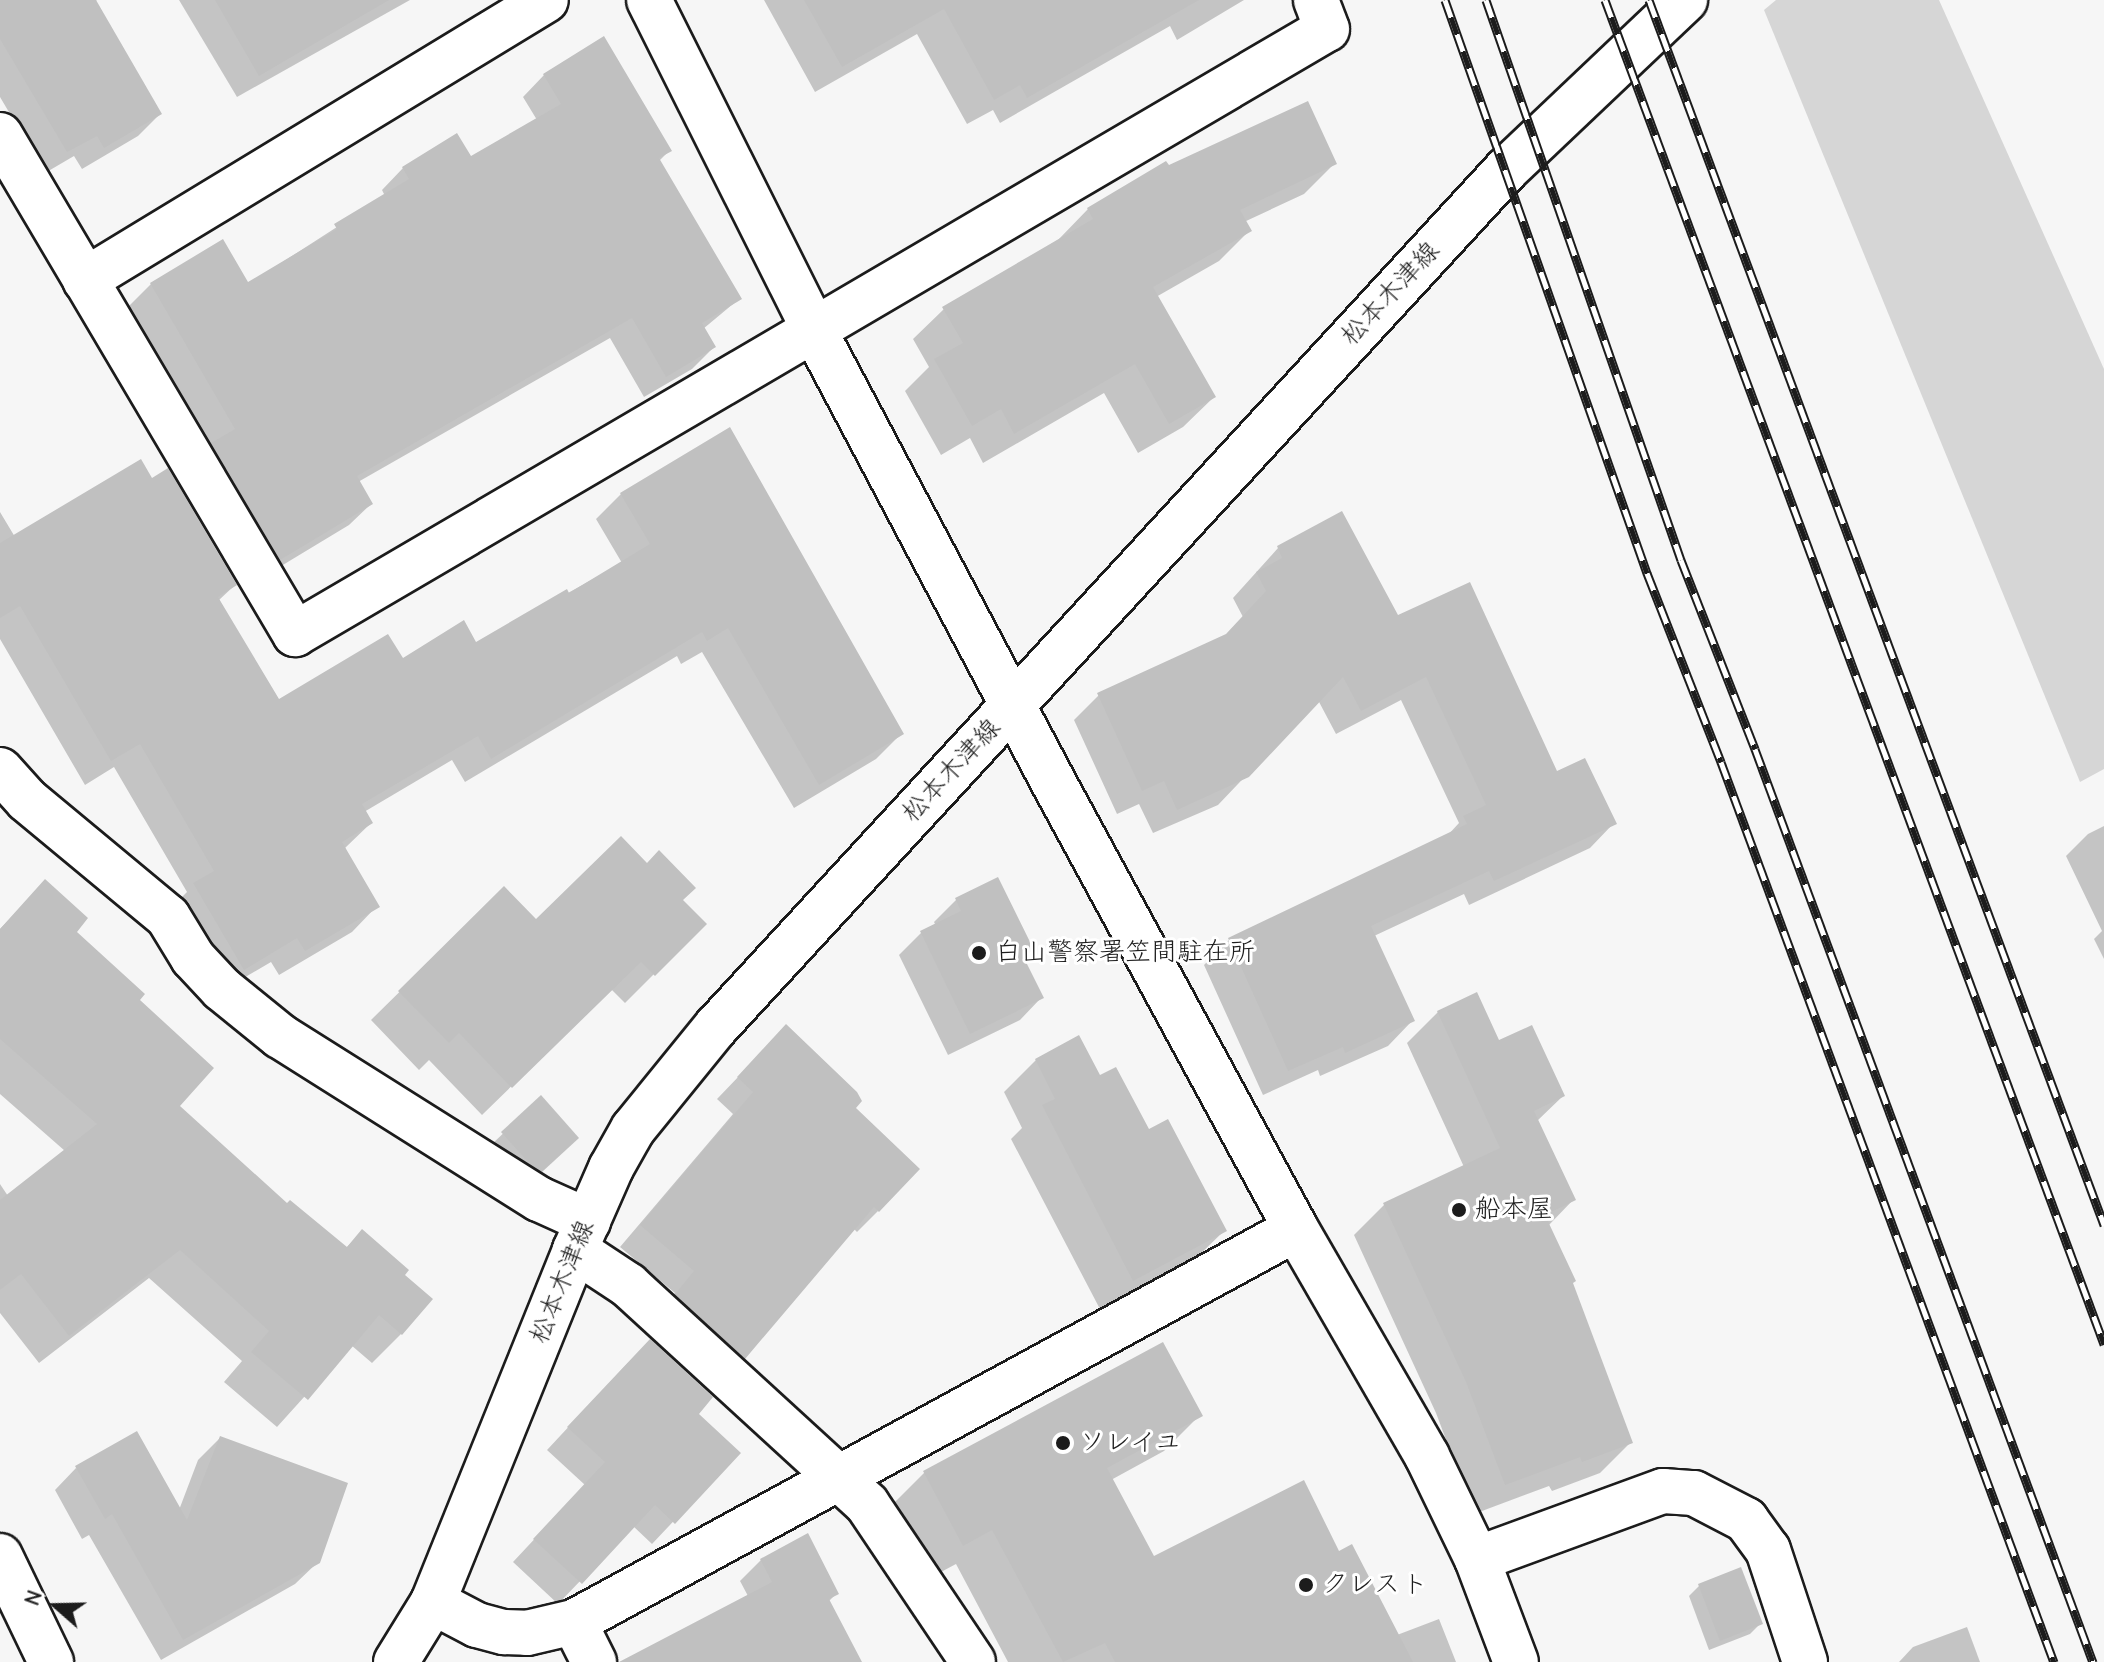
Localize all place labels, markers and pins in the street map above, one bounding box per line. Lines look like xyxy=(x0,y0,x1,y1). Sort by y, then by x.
place label: 白山警察署笠間駐在所 xyxy=(995,937,1255,969)
marker: 白山警察署笠間駐在所 xyxy=(970,944,988,962)
place label: 船本屋 xyxy=(1475,1194,1553,1226)
marker: 船本屋 xyxy=(1450,1201,1468,1219)
place label: ソレイユ xyxy=(1079,1427,1183,1459)
marker: ソレイユ xyxy=(1054,1434,1072,1452)
place label: クレスト xyxy=(1322,1569,1426,1601)
marker: クレスト xyxy=(1297,1576,1315,1594)

